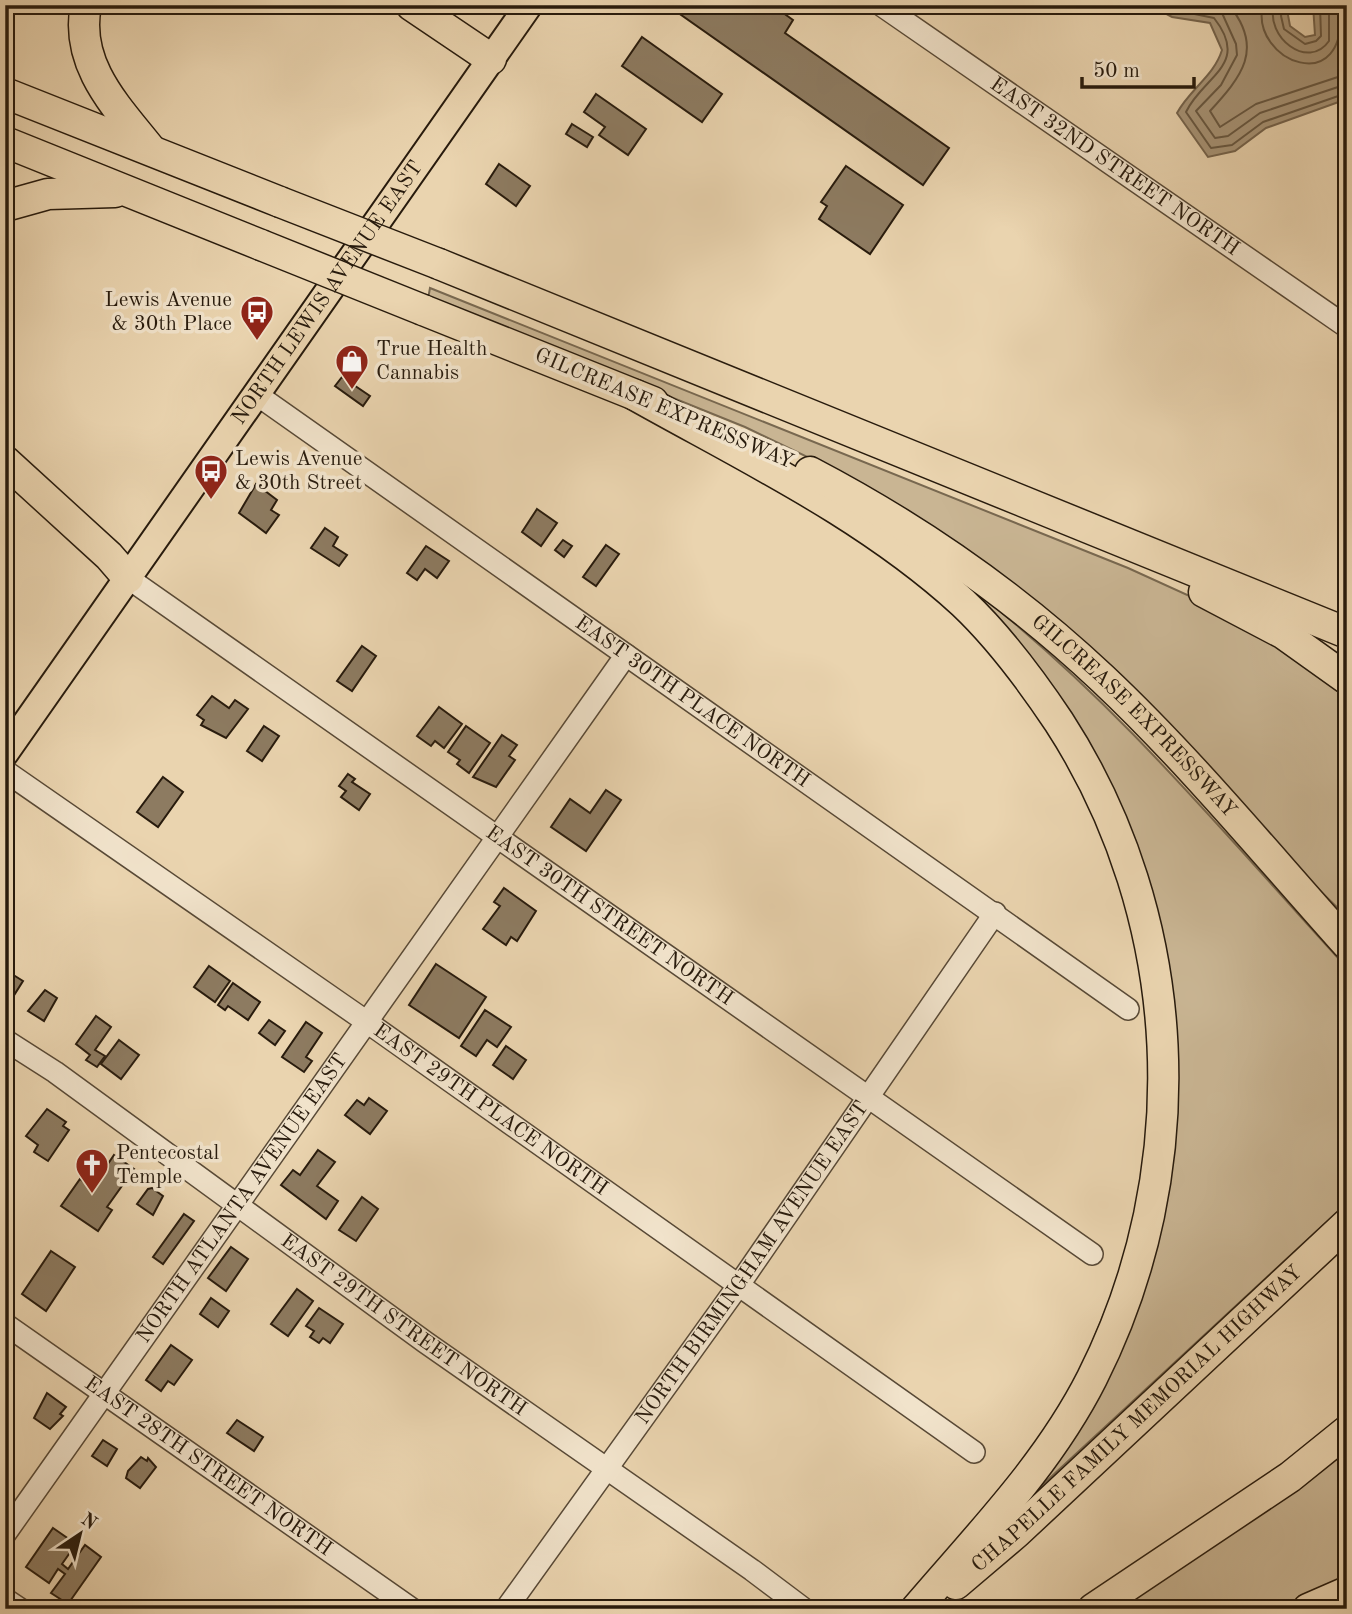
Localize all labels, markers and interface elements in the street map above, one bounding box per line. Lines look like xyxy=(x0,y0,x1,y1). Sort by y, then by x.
scale bar xyxy=(1082,46,1194,90)
text: 50 m xyxy=(1093,61,1140,82)
street label: EAST 32ND STREET NORTH xyxy=(986,73,1243,260)
street label: NORTH LEWIS AVENUE EAST xyxy=(228,157,427,428)
place label: Lewis Avenue & 30th Place xyxy=(105,290,232,335)
bus stop icon: Lewis Avenue & 30th Place xyxy=(238,293,276,342)
place label: True Health Cannabis xyxy=(376,339,487,384)
shop icon: True Health Cannabis xyxy=(333,342,371,391)
street label: GILCREASE EXPRESSWAY xyxy=(532,345,796,473)
place label: Lewis Avenue & 30th Street xyxy=(235,449,362,494)
bus stop icon: Lewis Avenue & 30th Street xyxy=(192,452,230,501)
street label: GILCREASE EXPRESSWAY xyxy=(1028,611,1241,822)
street label: EAST 30TH PLACE NORTH xyxy=(571,612,814,792)
street label: EAST 30TH STREET NORTH xyxy=(482,822,737,1009)
street label: EAST 29TH PLACE NORTH xyxy=(370,1020,612,1200)
street label: NORTH ATLANTA AVENUE EAST xyxy=(133,1050,351,1347)
street label: NORTH BIRMINGHAM AVENUE EAST xyxy=(632,1097,873,1428)
place label: Pentecostal Temple xyxy=(116,1143,220,1188)
church icon: Pentecostal Temple xyxy=(73,1146,111,1195)
street label: EAST 29TH STREET NORTH xyxy=(277,1230,530,1420)
street label: CHAPELLE FAMILY MEMORIAL HIGHWAY xyxy=(968,1261,1306,1576)
street label: EAST 28TH STREET NORTH xyxy=(79,1372,337,1562)
north arrow xyxy=(46,1498,116,1568)

